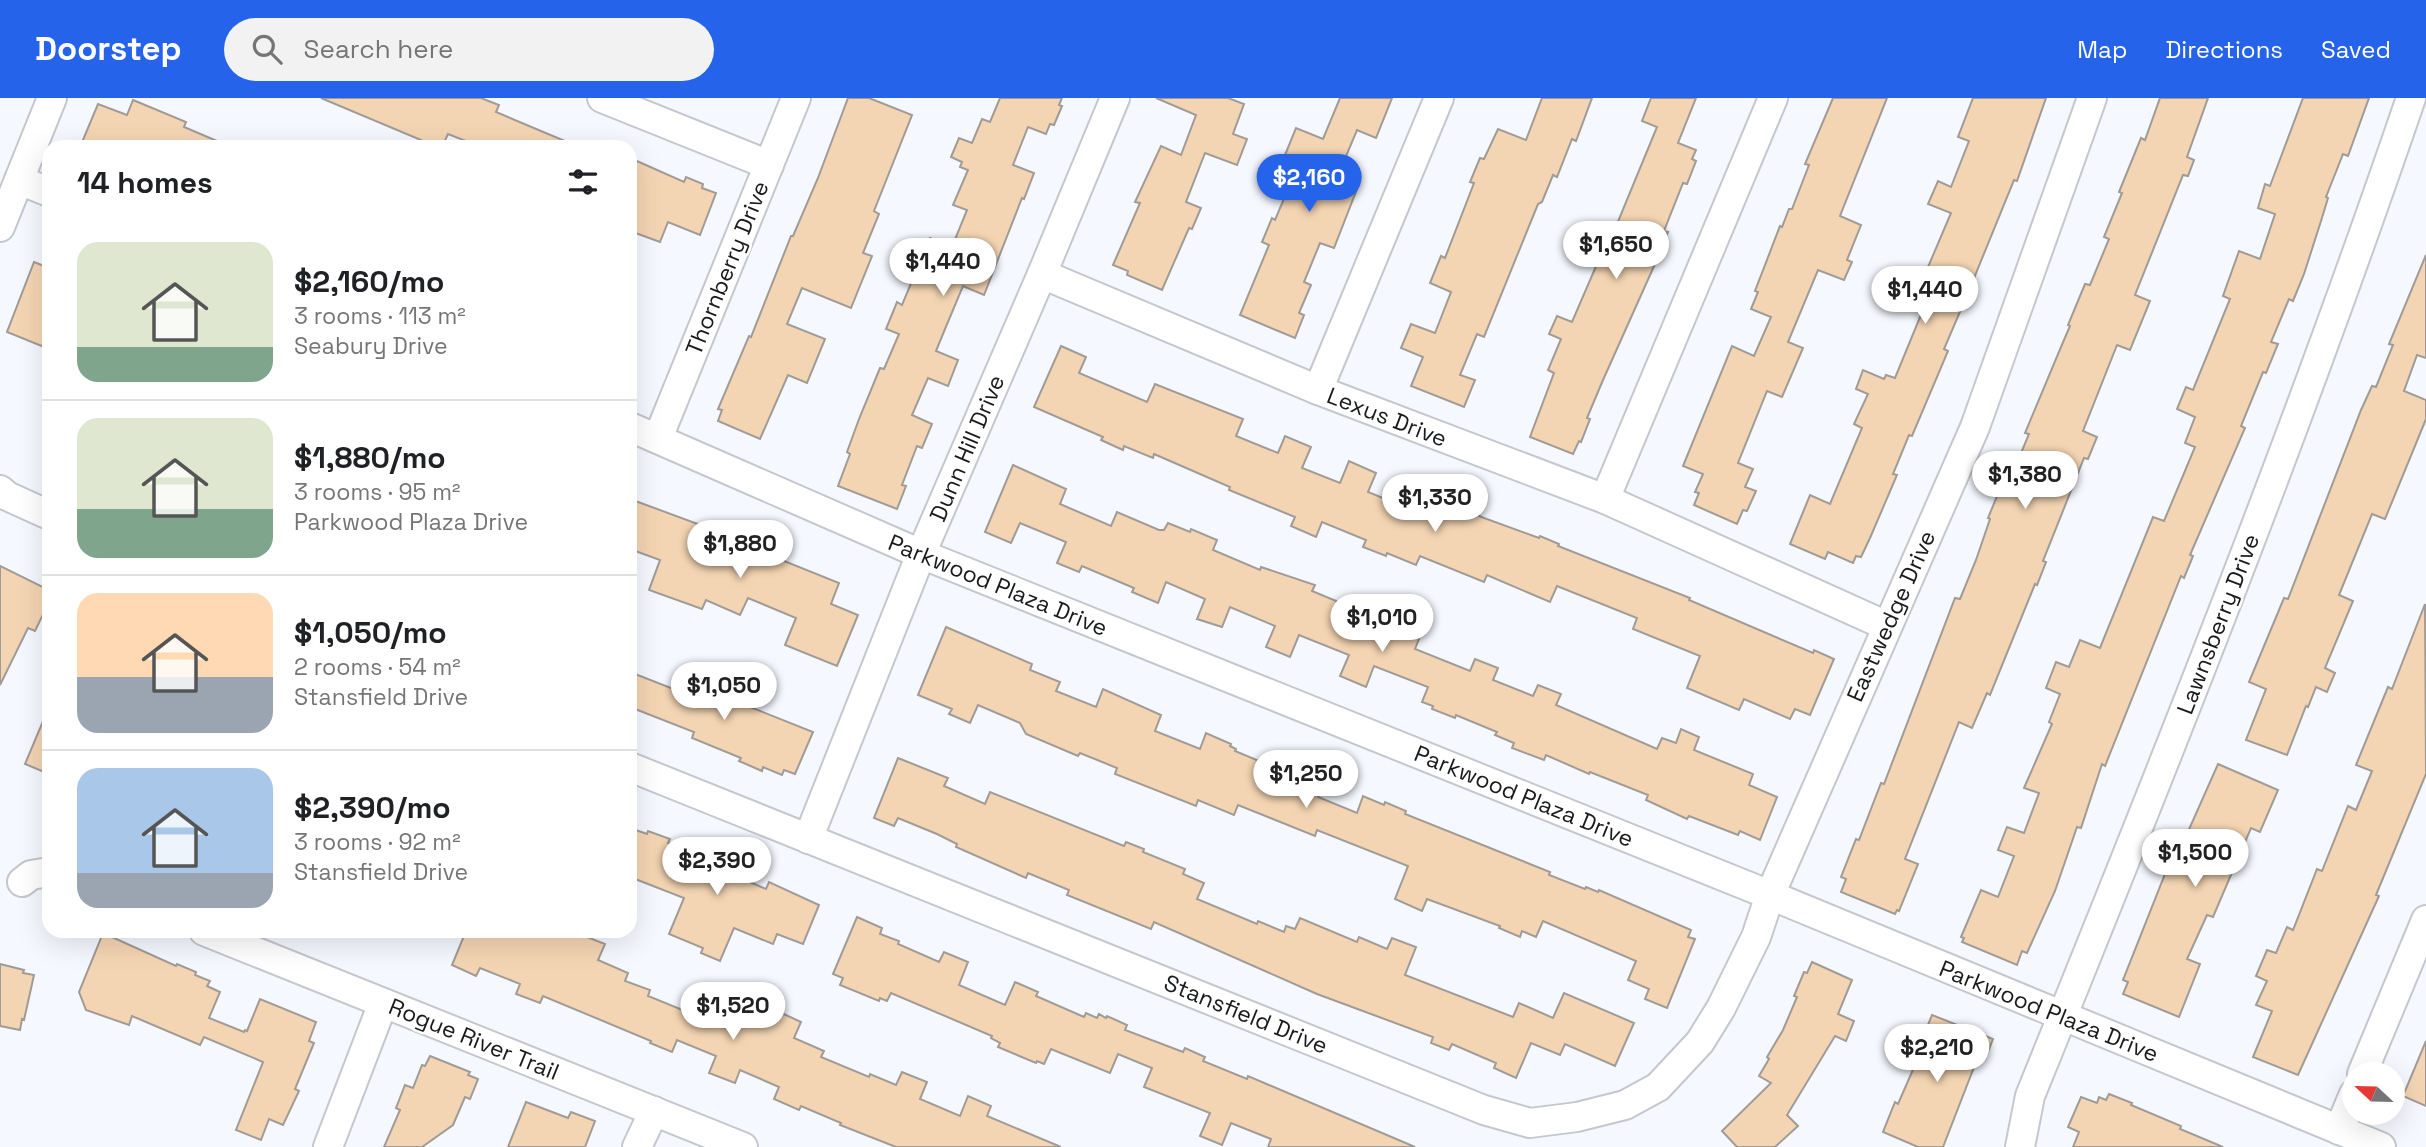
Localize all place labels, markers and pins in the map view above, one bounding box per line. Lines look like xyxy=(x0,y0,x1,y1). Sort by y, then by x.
pin: $2,160 xyxy=(1252,155,1366,214)
pin: $1,650 xyxy=(1559,222,1673,281)
pin: $1,440 xyxy=(886,238,1000,298)
pin: $1,440 xyxy=(1868,266,1982,326)
pin: $1,380 xyxy=(1968,452,2082,511)
pin: $1,330 xyxy=(1378,474,1492,534)
pin: $1,880 xyxy=(683,520,797,580)
pin: $1,010 xyxy=(1325,594,1439,654)
pin: $1,050 xyxy=(667,662,781,722)
pin: $1,250 xyxy=(1249,750,1363,810)
pin: $1,500 xyxy=(2138,830,2252,889)
pin: $2,390 xyxy=(660,838,774,897)
pin: $1,520 xyxy=(676,982,790,1042)
pin: $2,210 xyxy=(1880,1024,1994,1084)

